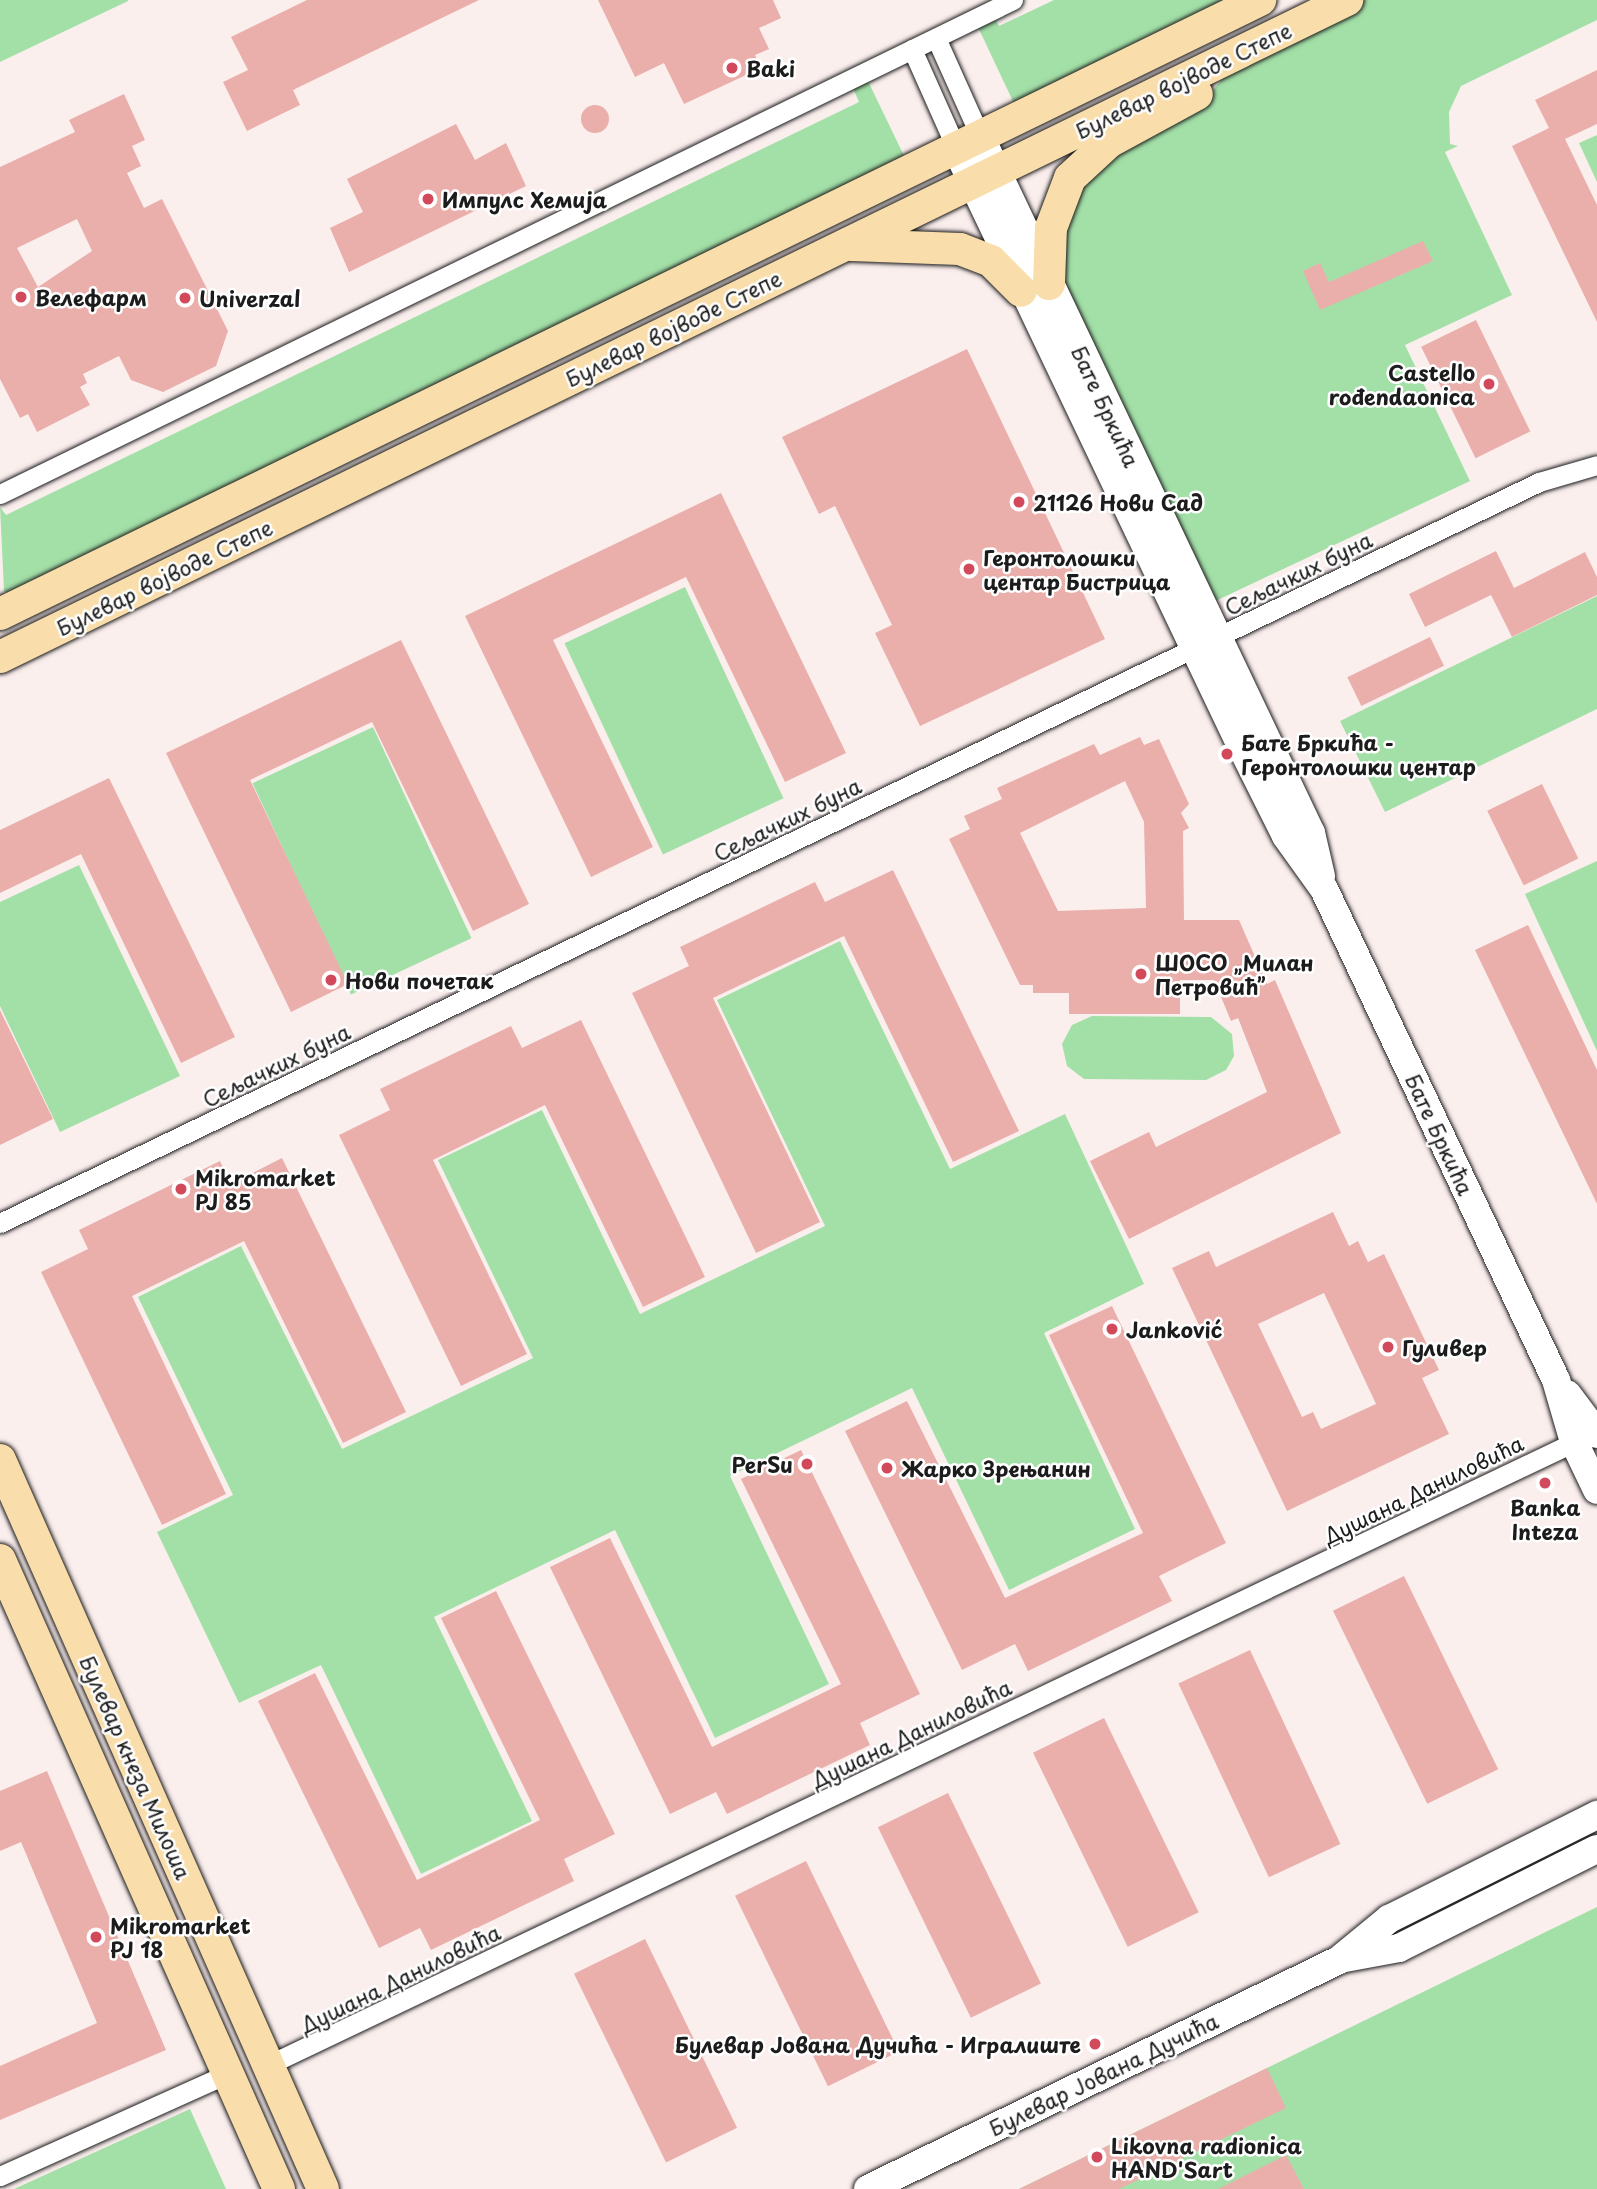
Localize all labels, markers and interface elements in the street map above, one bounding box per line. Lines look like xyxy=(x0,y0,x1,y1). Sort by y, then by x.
street label: Булевар војводе Степе xyxy=(1070,16,1296,144)
place label: Baki xyxy=(746,55,795,81)
marker: Baki xyxy=(724,60,740,76)
place label: Импулс Хемија xyxy=(442,186,608,212)
marker: Импулс Хемија xyxy=(420,191,436,207)
street label: Булевар војводе Степе xyxy=(560,264,786,392)
place label: Велефарм xyxy=(35,284,147,310)
place label: Univerzal xyxy=(199,285,301,311)
marker: Велефарм xyxy=(13,289,29,305)
marker: Univerzal xyxy=(177,290,193,306)
street label: Бате Бркића xyxy=(1067,341,1145,471)
place label: Castello rođendaonica xyxy=(1329,359,1475,409)
marker: Castello rođendaonica xyxy=(1481,376,1497,392)
place label: 21126 Нови Сад xyxy=(1033,489,1204,515)
marker: 21126 Нови Сад xyxy=(1011,494,1027,510)
street label: Булевар војводе Степе xyxy=(51,513,277,641)
street label: Сељачких буна xyxy=(1220,526,1376,620)
place label: Геронтолошки центар Бистрица xyxy=(983,544,1171,594)
marker: Геронтолошки центар Бистрица xyxy=(961,561,977,577)
place label: Бате Бркића - Геронтолошки центар xyxy=(1241,729,1478,779)
marker: Бате Бркића - Геронтолошки центар xyxy=(1219,746,1235,762)
street label: Сељачких буна xyxy=(709,772,865,866)
place label: ШОСО „Милан Петровић” xyxy=(1155,949,1314,999)
marker: ШОСО „Милан Петровић” xyxy=(1133,966,1149,982)
place label: Нови почетак xyxy=(345,967,493,993)
marker: Нови почетак xyxy=(323,972,339,988)
street label: Сељачких буна xyxy=(198,1018,354,1112)
street label: Бате Бркића xyxy=(1401,1069,1479,1199)
place label: Mikromarket PJ 85 xyxy=(195,1164,336,1214)
marker: Mikromarket PJ 85 xyxy=(173,1181,189,1197)
place label: Janković xyxy=(1126,1316,1222,1342)
marker: Janković xyxy=(1104,1321,1120,1337)
place label: Гуливер xyxy=(1402,1334,1487,1360)
marker: Гуливер xyxy=(1380,1339,1396,1355)
street label: Душана Даниловића xyxy=(1319,1429,1527,1549)
place label: PerSu xyxy=(731,1451,793,1477)
place label: Жарко Зрењанин xyxy=(901,1455,1092,1481)
marker: PerSu xyxy=(799,1456,815,1472)
marker: Жарко Зрењанин xyxy=(879,1460,895,1476)
marker: Banka Inteza xyxy=(1537,1475,1553,1491)
place label: Banka Inteza xyxy=(1510,1494,1580,1544)
street label: Булевар кнеза Милоша xyxy=(74,1649,198,1885)
street label: Душана Даниловића xyxy=(807,1673,1015,1793)
place label: Mikromarket PJ 18 xyxy=(110,1912,251,1962)
street label: Душана Даниловића xyxy=(296,1918,504,2038)
marker: Mikromarket PJ 18 xyxy=(88,1929,104,1945)
street label: Булевар Јована Дучића xyxy=(984,2007,1222,2141)
place label: Булевар Јована Дучића - Игралиште xyxy=(673,2031,1081,2057)
marker: Булевар Јована Дучића - Игралиште xyxy=(1087,2036,1103,2052)
place label: Likovna radionica HAND'Sart xyxy=(1111,2132,1302,2182)
marker: Likovna radionica HAND'Sart xyxy=(1089,2149,1105,2165)

